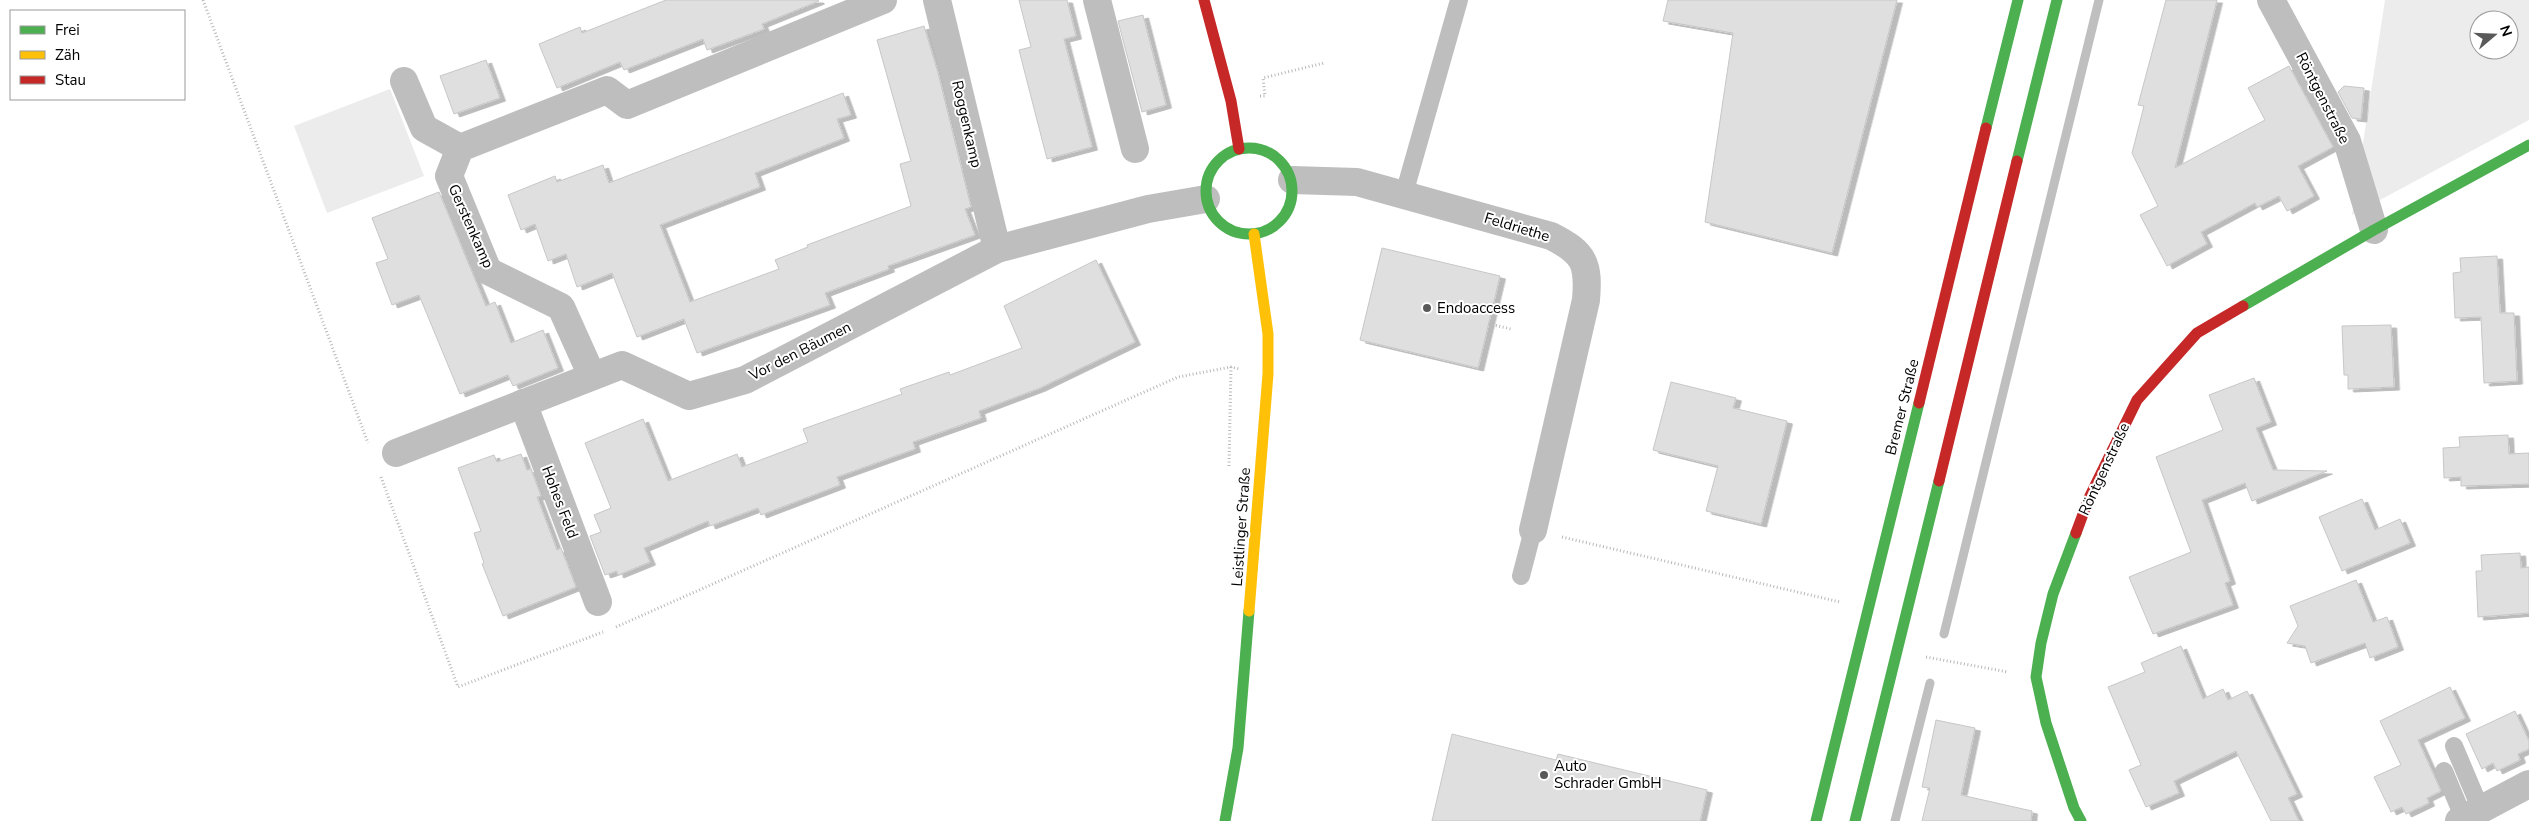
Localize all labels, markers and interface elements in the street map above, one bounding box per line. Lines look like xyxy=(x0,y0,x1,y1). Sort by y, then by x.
legend xyxy=(10,10,185,100)
north arrow xyxy=(2469,10,2519,60)
text: Frei xyxy=(55,20,80,40)
text: N xyxy=(2495,23,2517,39)
text: Zäh xyxy=(55,45,80,65)
street label: Röntgenstraße xyxy=(2291,49,2355,147)
text: Stau xyxy=(55,70,86,90)
street label: Roggenkamp xyxy=(947,78,987,170)
street label: Gerstenkamp xyxy=(444,181,499,271)
street label: Feldriethe xyxy=(1482,208,1552,246)
place label: Endoaccess xyxy=(1437,298,1515,318)
marker: Endoaccess xyxy=(1421,302,1433,314)
street label: Vor den Bäumen xyxy=(745,317,854,386)
street label: Bremer Straße xyxy=(1880,357,1924,457)
street label: Röntgenstraße xyxy=(2074,419,2134,519)
street label: Hohes Feld xyxy=(537,463,583,541)
street label: Leistlinger Straße xyxy=(1227,467,1255,587)
place label: Auto Schrader GmbH xyxy=(1554,756,1662,793)
marker: Auto Schrader GmbH xyxy=(1538,769,1550,781)

